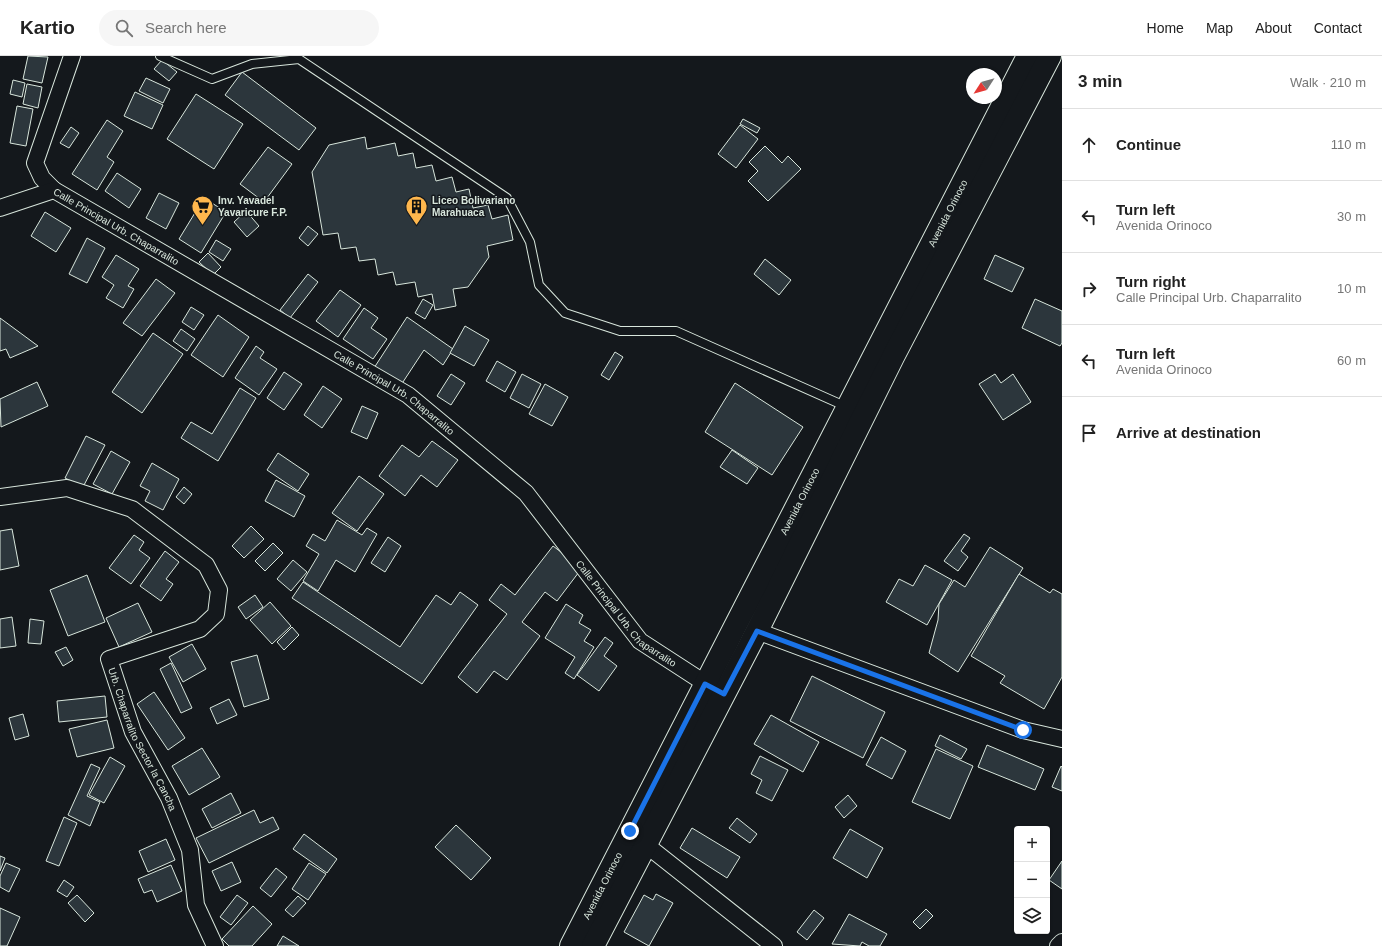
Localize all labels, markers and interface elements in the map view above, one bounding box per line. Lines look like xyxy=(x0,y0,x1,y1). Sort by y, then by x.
search box xyxy=(99,10,379,46)
text: Kartio xyxy=(20,17,75,38)
icon: search xyxy=(113,17,135,39)
text: Search here xyxy=(145,19,227,36)
text: Home xyxy=(1147,20,1184,36)
text: Map xyxy=(1206,20,1233,36)
text: About xyxy=(1255,20,1292,36)
text: Contact xyxy=(1314,20,1362,36)
north arrow xyxy=(966,68,1002,104)
text: 3 min xyxy=(1078,72,1122,91)
text: Walk · 210 m xyxy=(1290,75,1366,90)
icon: ahead xyxy=(1078,134,1100,156)
text: Continue xyxy=(1116,136,1181,153)
text: 110 m xyxy=(1331,137,1366,152)
street label: Avenida Orinoco xyxy=(926,177,970,249)
street label: Calle Principal Urb. Chaparralito xyxy=(51,186,181,267)
supermarket icon: Inv. Yavadel Yavaricure F.P. xyxy=(190,193,216,226)
building icon: Liceo Bolivariano Marahuaca xyxy=(403,193,429,226)
place label: Inv. Yavadel Yavaricure F.P. xyxy=(218,195,288,218)
place label: Liceo Bolivariano Marahuaca xyxy=(432,195,515,218)
text: Turn left xyxy=(1116,201,1175,218)
icon: left xyxy=(1078,206,1100,228)
text: 30 m xyxy=(1337,209,1366,224)
text: Avenida Orinoco xyxy=(1116,218,1212,233)
text: Turn right xyxy=(1116,273,1186,290)
icon: right xyxy=(1078,278,1100,300)
text: 10 m xyxy=(1337,281,1366,296)
text: Calle Principal Urb. Chaparralito xyxy=(1116,290,1302,305)
text: Turn left xyxy=(1116,345,1175,362)
street label: Calle Principal Urb. Chaparralito xyxy=(332,348,457,437)
icon: left xyxy=(1078,350,1100,372)
text: 60 m xyxy=(1337,353,1366,368)
text: Avenida Orinoco xyxy=(1116,362,1212,377)
icon: arrive xyxy=(1078,422,1100,444)
text: Arrive at destination xyxy=(1116,424,1261,441)
street label: Avenida Orinoco xyxy=(778,466,822,537)
street label: Calle Principal Urb. Chaparralito xyxy=(574,558,679,669)
street label: Urb. Chaparralito Sector la Cancha xyxy=(106,666,179,813)
route start xyxy=(1014,721,1032,739)
route end xyxy=(621,822,639,840)
map controls xyxy=(1014,826,1050,934)
button: + xyxy=(1014,826,1050,862)
street label: Avenida Orinoco xyxy=(581,850,624,921)
button: − xyxy=(1014,862,1050,898)
button: layers xyxy=(1014,898,1050,934)

